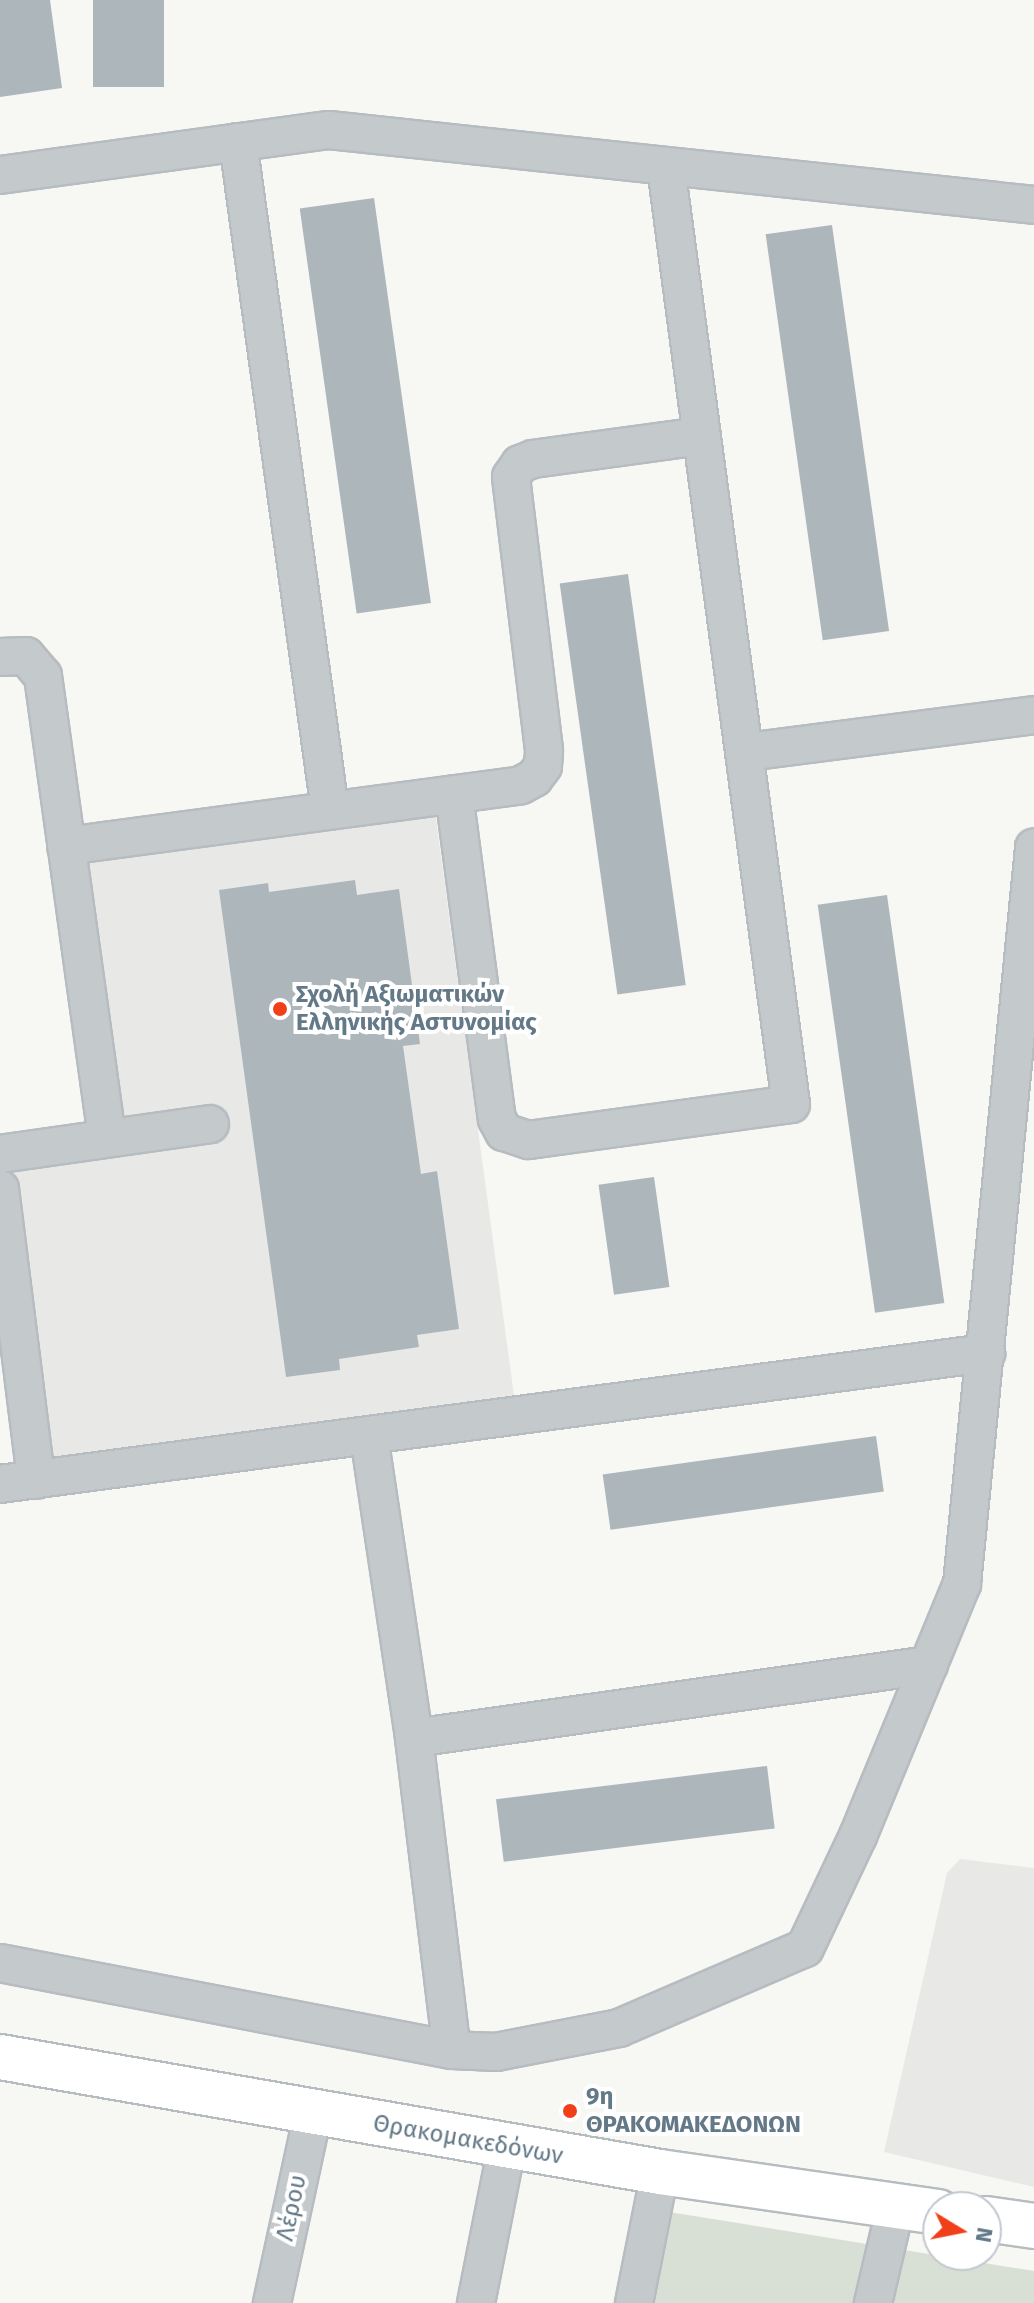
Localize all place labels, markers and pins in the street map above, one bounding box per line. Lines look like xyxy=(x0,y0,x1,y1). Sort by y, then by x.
place label: Σχολή Αξιωματικών Ελληνικής Αστυνομίας xyxy=(296,981,537,1037)
marker: Σχολή Αξιωματικών Ελληνικής Αστυνομίας xyxy=(271,1000,289,1018)
place label: 9η ΘΡΑΚΟΜΑΚΕΔΟΝΩΝ xyxy=(586,2083,801,2139)
marker: 9η ΘΡΑΚΟΜΑΚΕΔΟΝΩΝ xyxy=(561,2102,579,2120)

